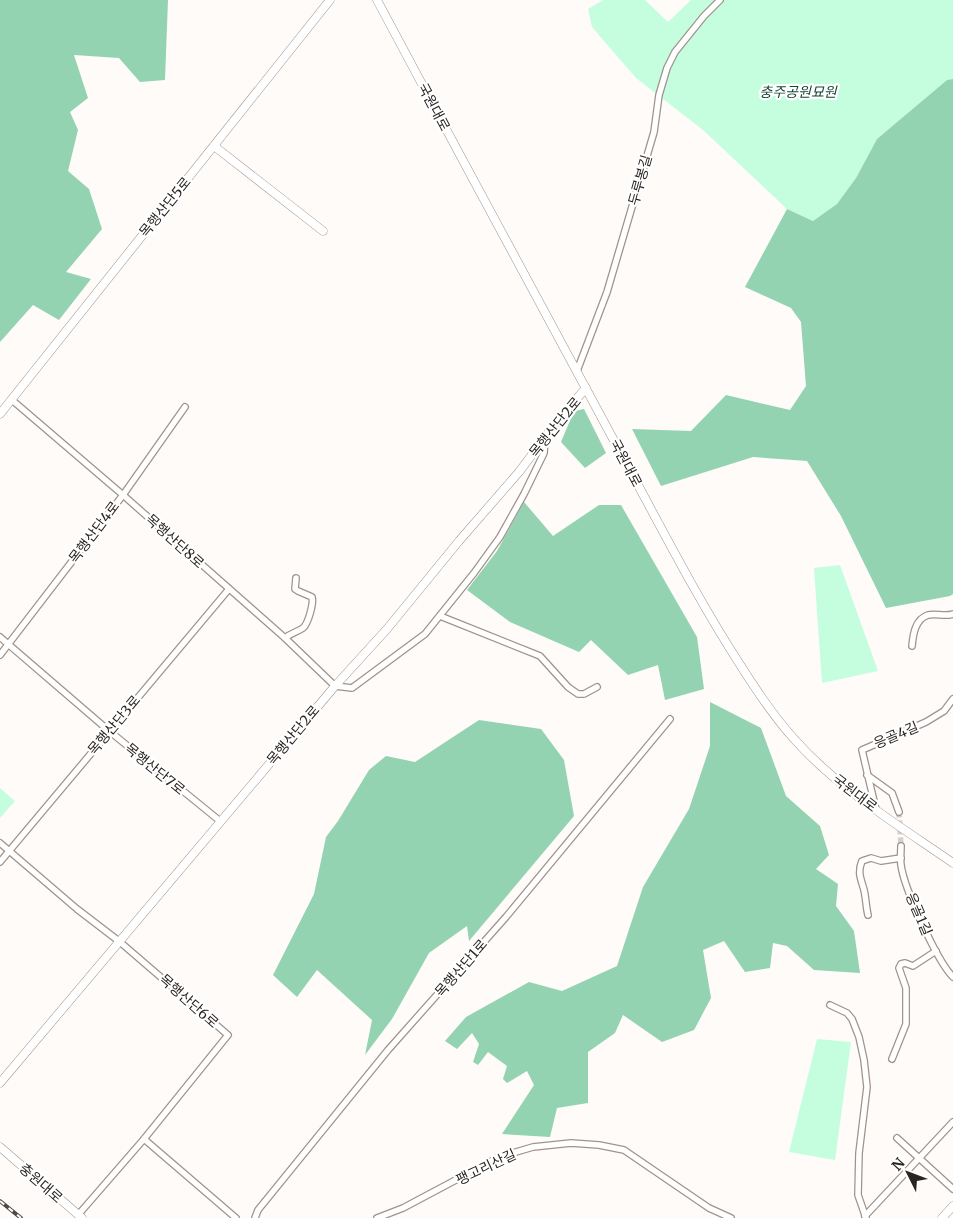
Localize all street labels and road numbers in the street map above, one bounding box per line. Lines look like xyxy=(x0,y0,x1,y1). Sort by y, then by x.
street label: 국원대로 xyxy=(414,80,454,134)
street label: 두루봉길 xyxy=(624,153,656,207)
street label: 목행산단5로 xyxy=(135,173,195,241)
street label: 목행산단2로 xyxy=(525,393,585,461)
street label: 국원대로 xyxy=(606,436,646,490)
street label: 목행산단4로 xyxy=(65,497,123,567)
street label: 목행산단8로 xyxy=(142,510,208,572)
street label: 목행산단3로 xyxy=(84,691,144,759)
street label: 목행산단2로 xyxy=(263,701,323,769)
street label: 응골4길 xyxy=(871,717,921,753)
street label: 목행산단7로 xyxy=(121,739,189,799)
street label: 국원대로 xyxy=(829,770,881,816)
street label: 응골1길 xyxy=(902,890,936,938)
street label: 목행산단1로 xyxy=(431,935,491,1001)
street label: 목행산단6로 xyxy=(156,970,222,1032)
street label: 팽고리산길 xyxy=(453,1145,519,1189)
street label: 충원대로 xyxy=(16,1159,66,1207)

